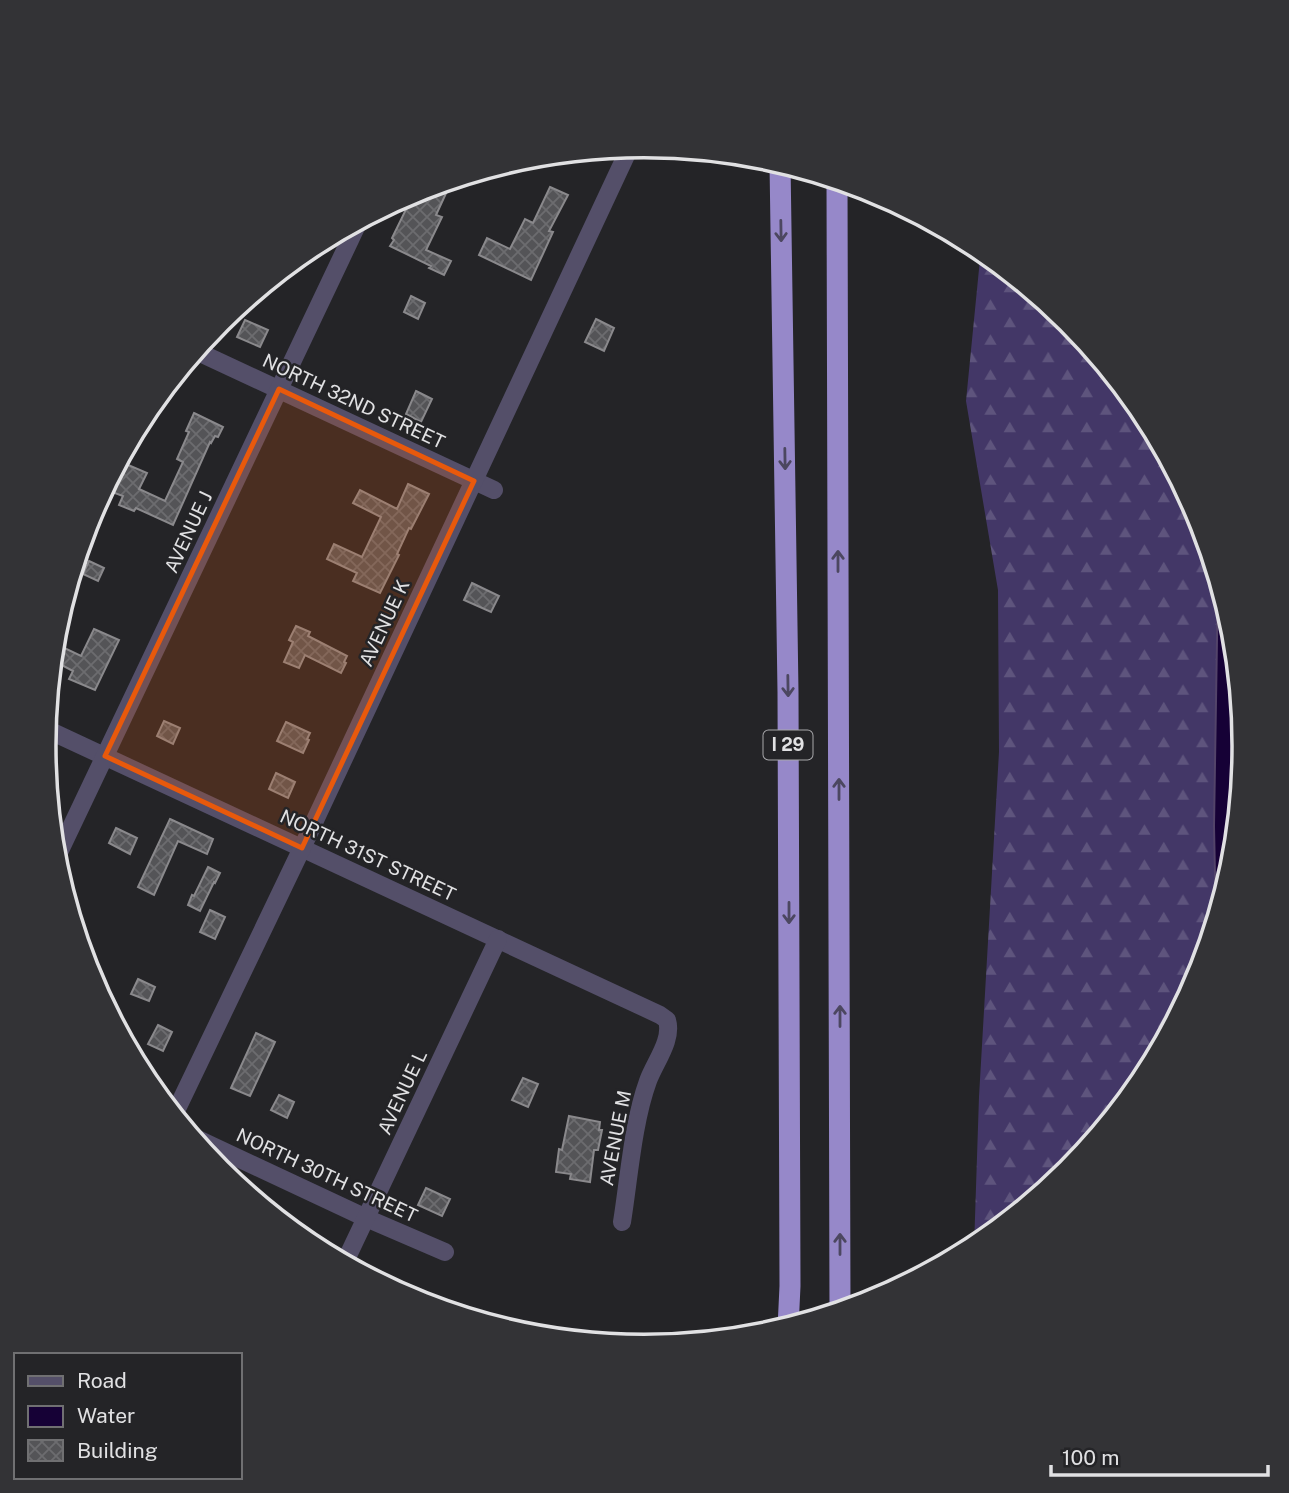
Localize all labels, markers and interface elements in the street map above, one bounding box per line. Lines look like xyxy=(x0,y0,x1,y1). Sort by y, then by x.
one-way arrow xyxy=(774,219,788,242)
street label: NORTH 32ND STREET xyxy=(259,349,449,453)
one-way arrow xyxy=(778,447,791,470)
street label: AVENUE J xyxy=(160,488,216,576)
one-way arrow xyxy=(831,550,845,573)
street label: AVENUE K xyxy=(354,576,414,670)
one-way arrow xyxy=(781,674,795,697)
road number: I 29 xyxy=(764,730,812,760)
one-way arrow xyxy=(832,777,846,800)
street label: NORTH 31ST STREET xyxy=(277,805,459,905)
one-way arrow xyxy=(782,902,796,925)
one-way arrow xyxy=(833,1005,846,1028)
street label: AVENUE L xyxy=(373,1046,431,1138)
street label: AVENUE M xyxy=(595,1088,635,1188)
street label: NORTH 30TH STREET xyxy=(233,1123,421,1227)
one-way arrow xyxy=(833,1232,847,1255)
legend xyxy=(14,1353,242,1479)
text: Road xyxy=(77,1368,127,1393)
text: Water xyxy=(77,1403,135,1428)
scale bar xyxy=(1051,1434,1268,1478)
text: Building xyxy=(77,1438,158,1463)
text: 100 m xyxy=(1062,1445,1119,1470)

